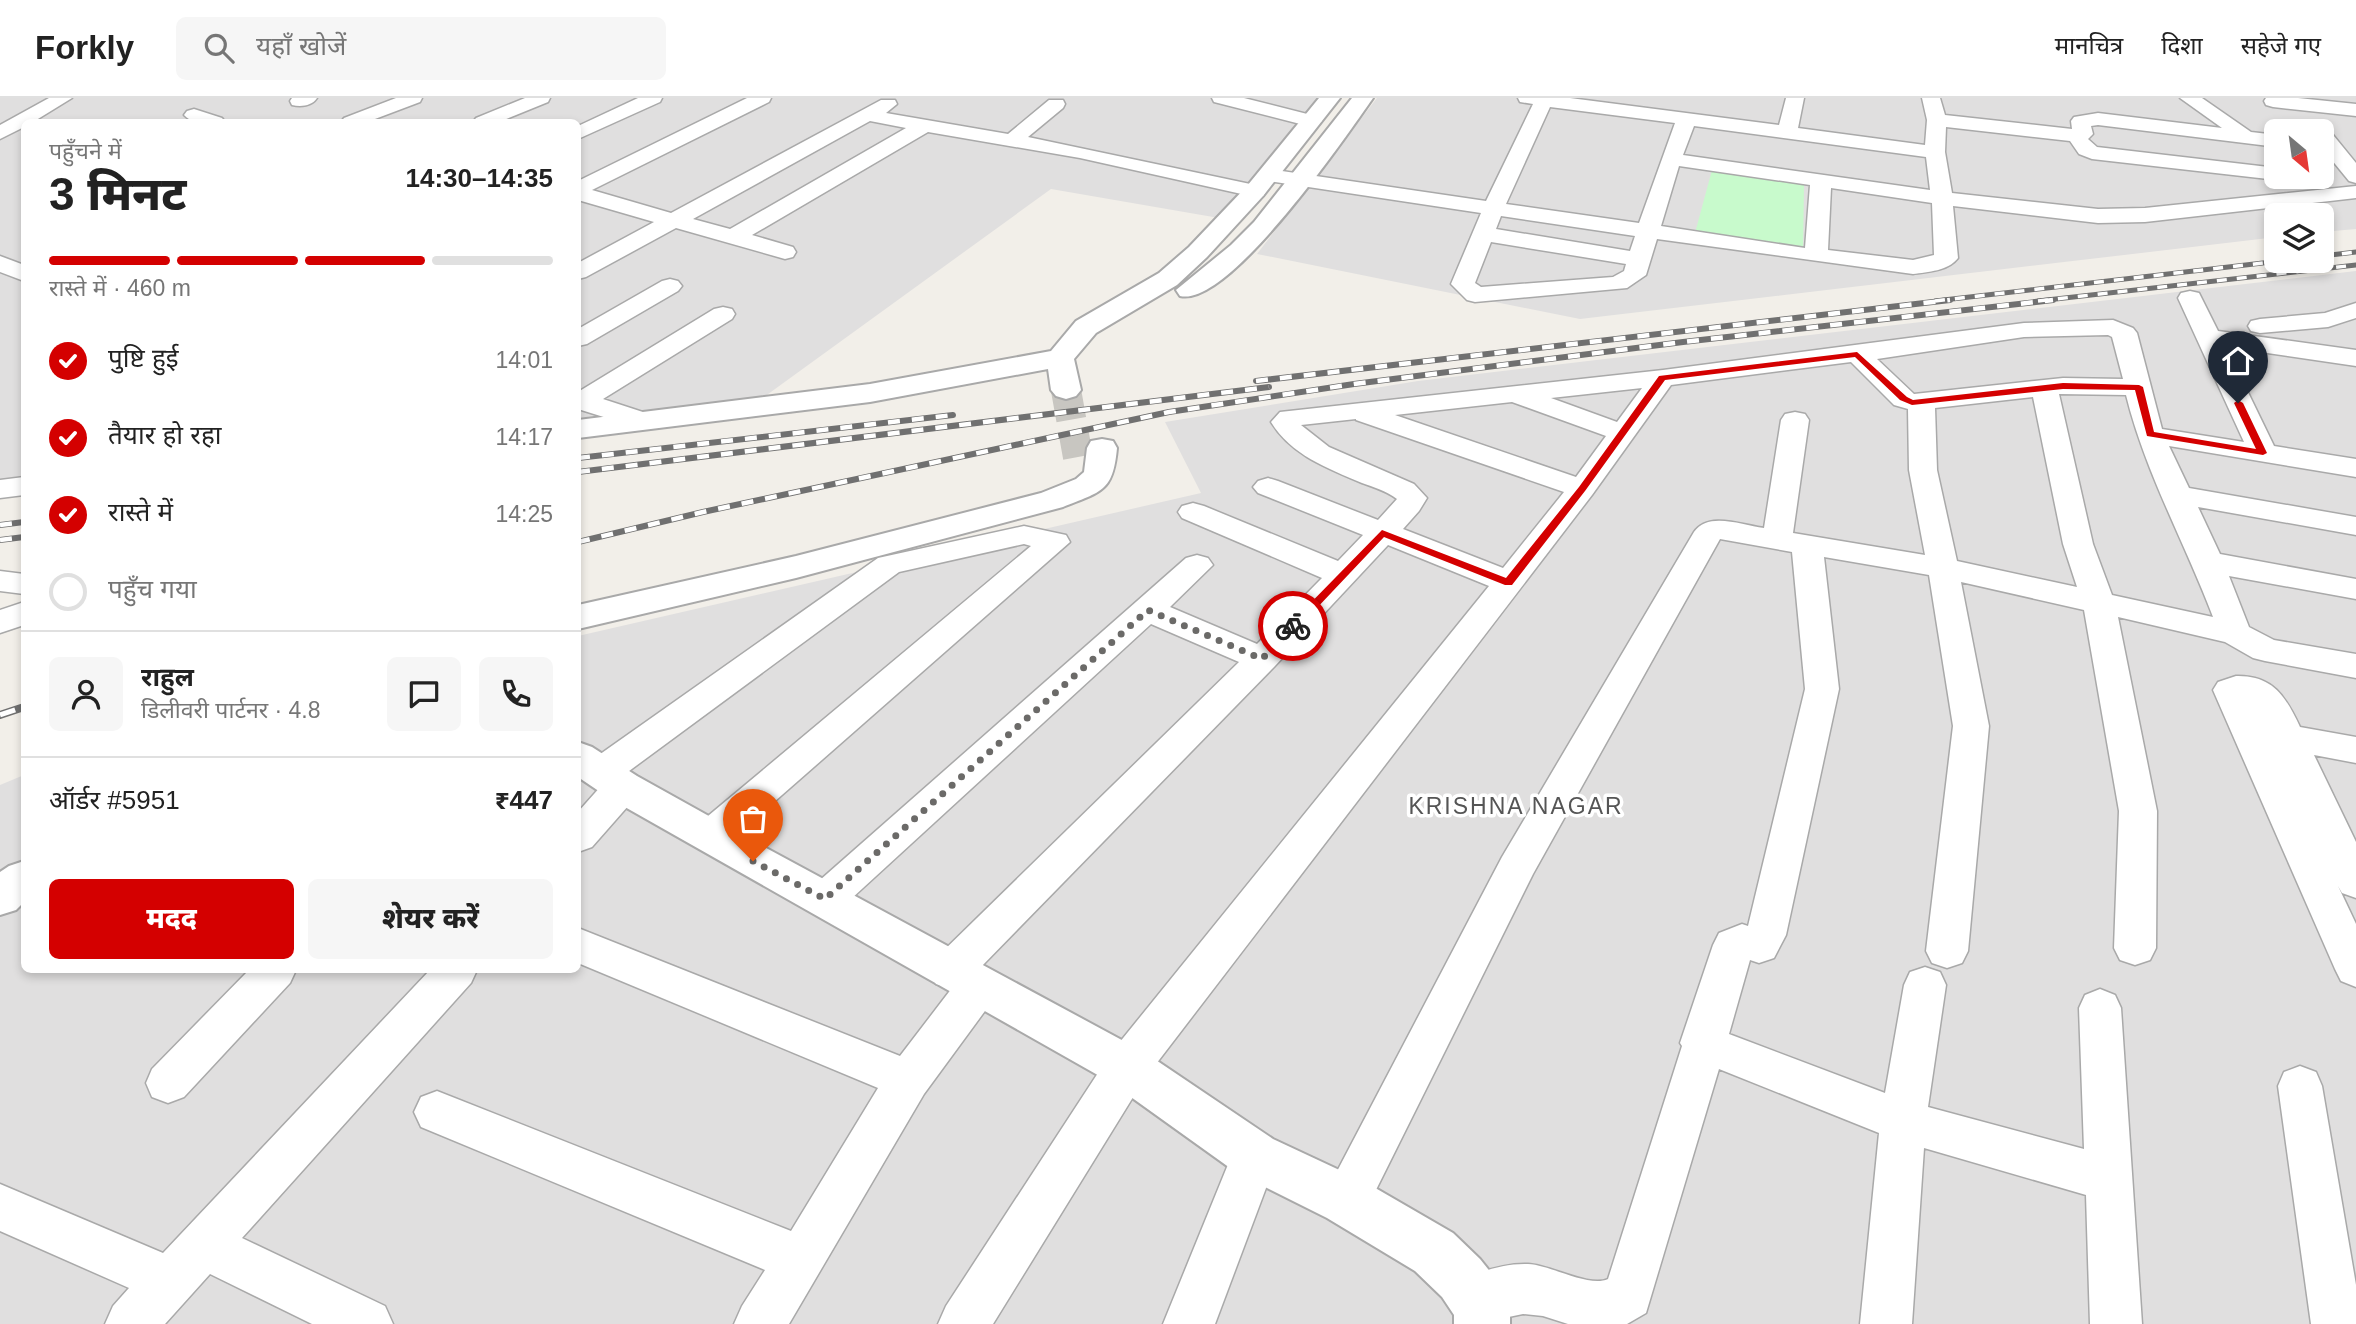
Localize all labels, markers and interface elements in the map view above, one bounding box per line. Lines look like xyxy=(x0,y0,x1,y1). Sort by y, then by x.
search box xyxy=(176,17,666,80)
text: Forkly xyxy=(35,29,134,66)
icon: search xyxy=(200,29,238,67)
text: यहाँ खोजें xyxy=(256,31,346,61)
text: मानचित्र xyxy=(2055,32,2123,59)
text: दिशा xyxy=(2161,32,2203,59)
text: सहेजे गए xyxy=(2241,32,2321,59)
north arrow xyxy=(2264,119,2334,189)
map controls xyxy=(2264,119,2334,273)
text: पहुँचने में xyxy=(49,138,122,164)
text: 14:30–14:35 xyxy=(406,163,553,193)
text: 3 मिनट xyxy=(49,168,186,220)
button: layers xyxy=(2264,203,2334,273)
text: रास्ते में · 460 m xyxy=(49,275,191,301)
pin xyxy=(2208,331,2268,403)
icon: check xyxy=(49,342,87,380)
icon: home xyxy=(2219,342,2257,380)
text: पुष्टि हुई xyxy=(108,343,178,373)
text: 14:01 xyxy=(495,347,553,373)
icon: check xyxy=(49,419,87,457)
text: तैयार हो रहा xyxy=(108,420,221,450)
text: 14:17 xyxy=(495,424,553,450)
icon: check xyxy=(49,496,87,534)
text: रास्ते में xyxy=(108,497,173,527)
text: 14:25 xyxy=(495,501,553,527)
text: पहुँच गया xyxy=(108,574,197,604)
courier xyxy=(1258,591,1328,661)
icon: bike xyxy=(1274,607,1312,645)
button: person xyxy=(49,657,123,731)
button: chat xyxy=(387,657,461,731)
button: phone xyxy=(479,657,553,731)
text: राहुल xyxy=(141,662,194,692)
text: डिलीवरी पार्टनर · 4.8 xyxy=(141,697,321,723)
text: ऑर्डर #5951 xyxy=(49,785,180,815)
text: ₹447 xyxy=(495,785,553,815)
pin xyxy=(723,789,783,861)
district label: KRISHNA NAGAR xyxy=(1408,793,1624,819)
icon: bag xyxy=(734,800,772,838)
button: मदद xyxy=(49,879,294,959)
button: शेयर करें xyxy=(308,879,553,959)

